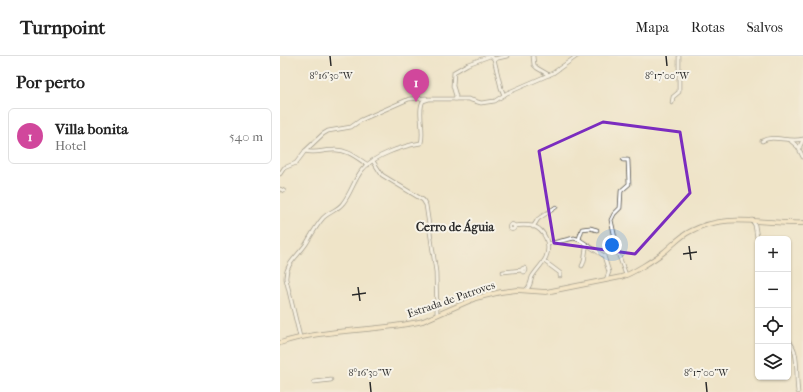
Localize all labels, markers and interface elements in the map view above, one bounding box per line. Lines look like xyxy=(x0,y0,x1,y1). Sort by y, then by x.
text: Turnpoint xyxy=(20,17,105,39)
text: Mapa xyxy=(636,19,669,36)
text: Rotas xyxy=(691,19,725,36)
text: Salvos xyxy=(747,19,783,36)
pin: 1 xyxy=(403,69,429,102)
text: 8°16'30"W xyxy=(309,70,354,82)
text: 8°17'00"W xyxy=(645,70,690,82)
text: Por perto xyxy=(16,72,85,92)
text: Villa bonita xyxy=(55,120,128,138)
text: 1 xyxy=(28,129,32,144)
text: 540 m xyxy=(229,129,263,144)
text: Hotel xyxy=(55,138,86,153)
district label: Cerro de Águia xyxy=(416,219,495,235)
your location xyxy=(602,235,622,255)
map controls xyxy=(755,236,791,380)
button: + xyxy=(755,236,791,272)
button: − xyxy=(755,272,791,308)
street label: Estrada de Patroves xyxy=(406,278,497,321)
button: locate xyxy=(755,308,791,344)
button: layers xyxy=(755,344,791,380)
text: 8°16'30"W xyxy=(348,367,393,379)
text: 8°17'00"W xyxy=(684,367,729,379)

